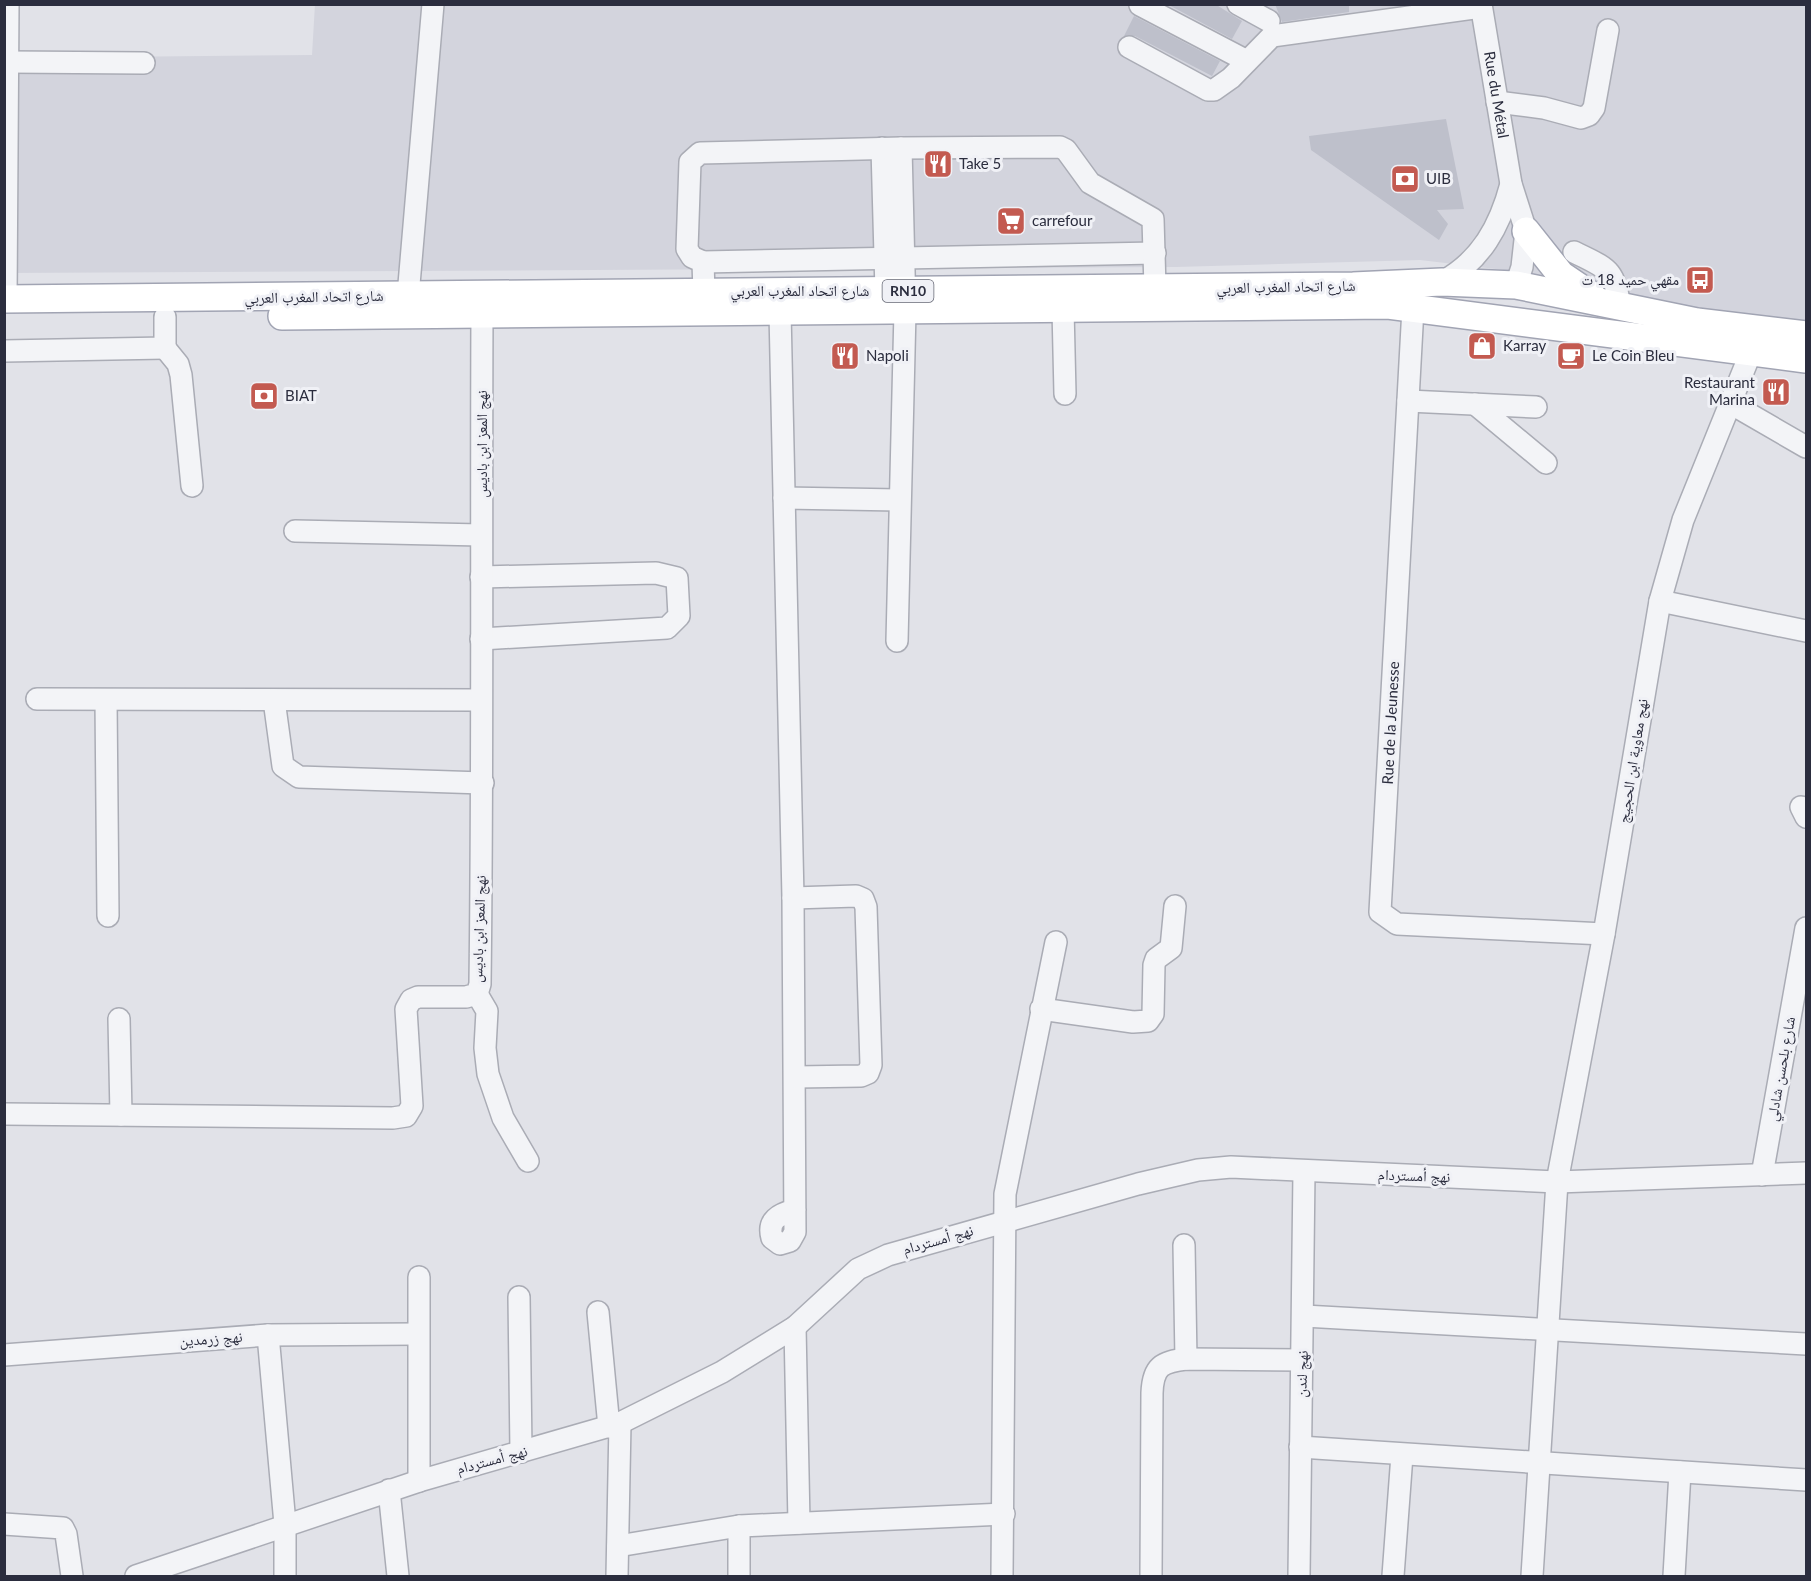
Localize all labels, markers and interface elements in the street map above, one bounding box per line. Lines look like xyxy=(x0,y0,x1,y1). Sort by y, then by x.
street label: Rue du Métal xyxy=(1481,50,1513,139)
restaurant icon: Take 5 xyxy=(922,148,954,180)
place label: Take 5 xyxy=(959,154,1001,172)
bank icon: UIB xyxy=(1389,163,1421,195)
place label: UIB xyxy=(1426,169,1451,187)
supermarket icon: carrefour xyxy=(995,205,1027,237)
place label: carrefour xyxy=(1032,211,1093,229)
bus stop icon: مقهي حميد 18 ت xyxy=(1684,264,1716,296)
place label: مقهي حميد 18 ت xyxy=(1582,270,1679,292)
street label: شارع اتحاد المغرب العربي xyxy=(1216,276,1356,300)
road number: RN10 xyxy=(882,280,934,302)
street label: شارع اتحاد المغرب العربي xyxy=(731,281,870,303)
street label: شارع اتحاد المغرب العربي xyxy=(244,286,384,310)
shop icon: Karray xyxy=(1466,330,1498,362)
place label: Karray xyxy=(1503,336,1546,354)
restaurant icon: Napoli xyxy=(829,340,861,372)
cafe icon: Le Coin Bleu xyxy=(1555,340,1587,372)
place label: Napoli xyxy=(866,346,909,364)
place label: Le Coin Bleu xyxy=(1592,346,1674,364)
place label: Restaurant Marina xyxy=(1684,373,1756,408)
restaurant icon: Restaurant Marina xyxy=(1760,376,1792,408)
bank icon: BIAT xyxy=(248,380,280,412)
place label: BIAT xyxy=(285,386,317,404)
street label: نهج المعز ابن باديس xyxy=(472,390,492,498)
street label: Rue de la Jeunesse xyxy=(1378,661,1402,785)
street label: نهج معاوية ابن الحجيج xyxy=(1613,697,1653,825)
street label: نهج المعز ابن باديس xyxy=(467,875,491,983)
street label: شارع بلحسن شادلي xyxy=(1762,1015,1802,1123)
street label: نهج أمستردام xyxy=(1377,1165,1451,1187)
street label: نهج أمستردام xyxy=(900,1220,976,1260)
street label: نهج زرمدين xyxy=(179,1327,243,1351)
street label: نهج لندن xyxy=(1291,1350,1313,1398)
street label: نهج أمستردام xyxy=(454,1441,530,1479)

